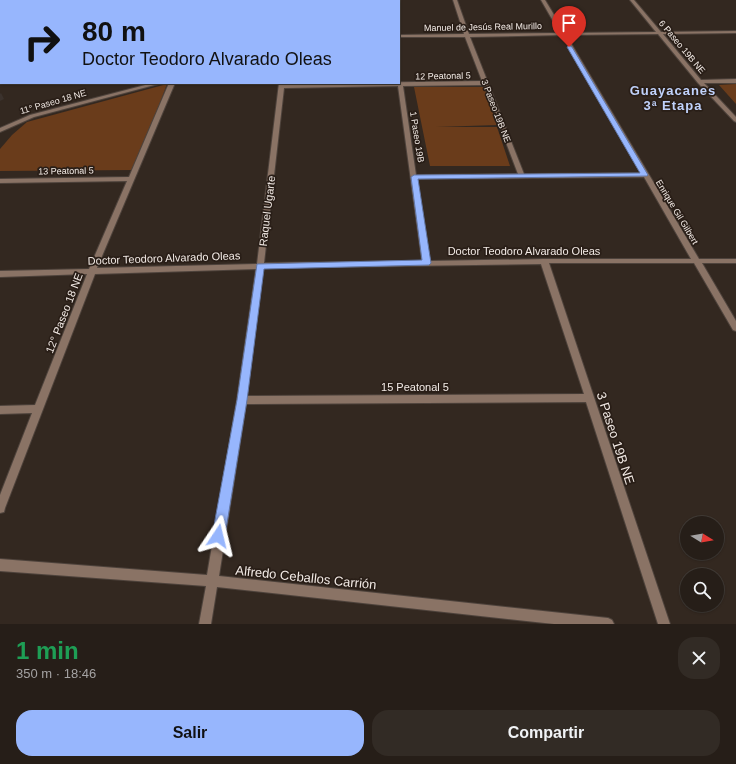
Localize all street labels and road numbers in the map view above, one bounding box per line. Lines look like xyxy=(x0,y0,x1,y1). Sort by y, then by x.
street label: 6 Paseo 19B NE xyxy=(657,18,707,76)
street label: Manuel de Jesús Real Murillo xyxy=(424,21,542,33)
street label: 12 Peatonal 5 xyxy=(415,71,471,81)
street label: 3 Paseo 19B NE xyxy=(479,78,513,144)
street label: 11° Paseo 18 NE xyxy=(19,88,87,116)
street label: 1 Paseo 19B xyxy=(408,111,426,163)
street label: 13 Peatonal 5 xyxy=(38,166,94,176)
street label: Raquel Ugarte xyxy=(257,175,277,247)
street label: Enrique Gil Gilbert xyxy=(654,178,700,247)
street label: Doctor Teodoro Alvarado Oleas xyxy=(448,245,601,257)
street label: Doctor Teodoro Alvarado Oleas xyxy=(88,249,241,267)
street label: 12° Paseo 18 NE xyxy=(43,271,85,355)
street label: 15 Peatonal 5 xyxy=(381,381,449,393)
street label: 3 Paseo 19B NE xyxy=(594,390,638,486)
street label: Alfredo Ceballos Carrión xyxy=(235,563,377,592)

